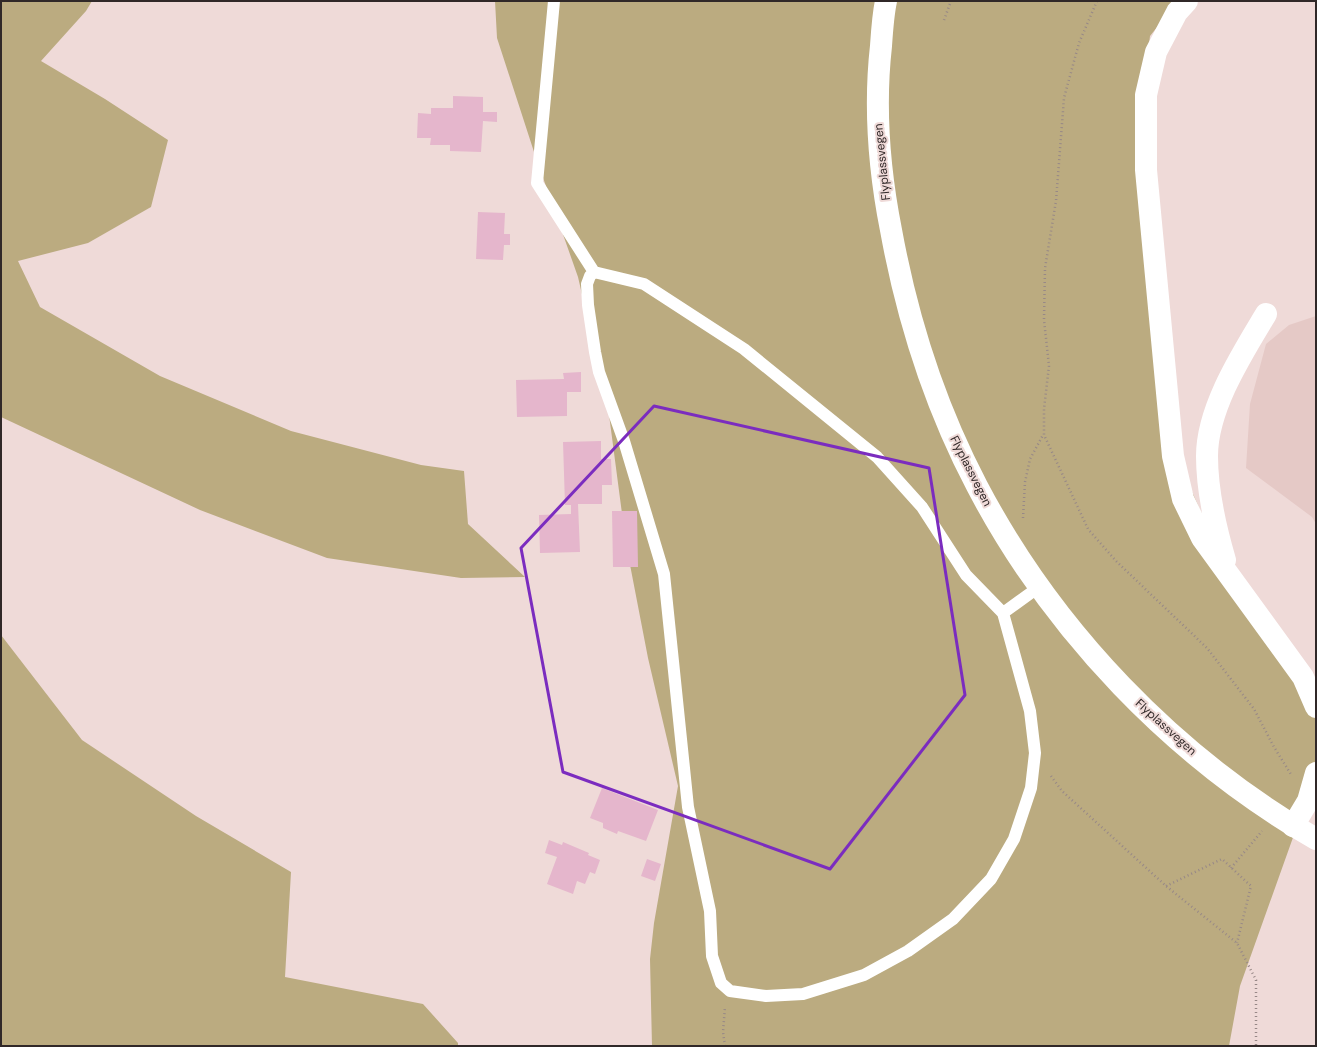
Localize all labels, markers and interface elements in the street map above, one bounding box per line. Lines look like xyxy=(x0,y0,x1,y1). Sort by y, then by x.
street label: Flyplassvegen xyxy=(870,123,894,201)
street label: Flyplassvegen xyxy=(946,433,996,509)
street label: Flyplassvegen xyxy=(1132,695,1200,759)

